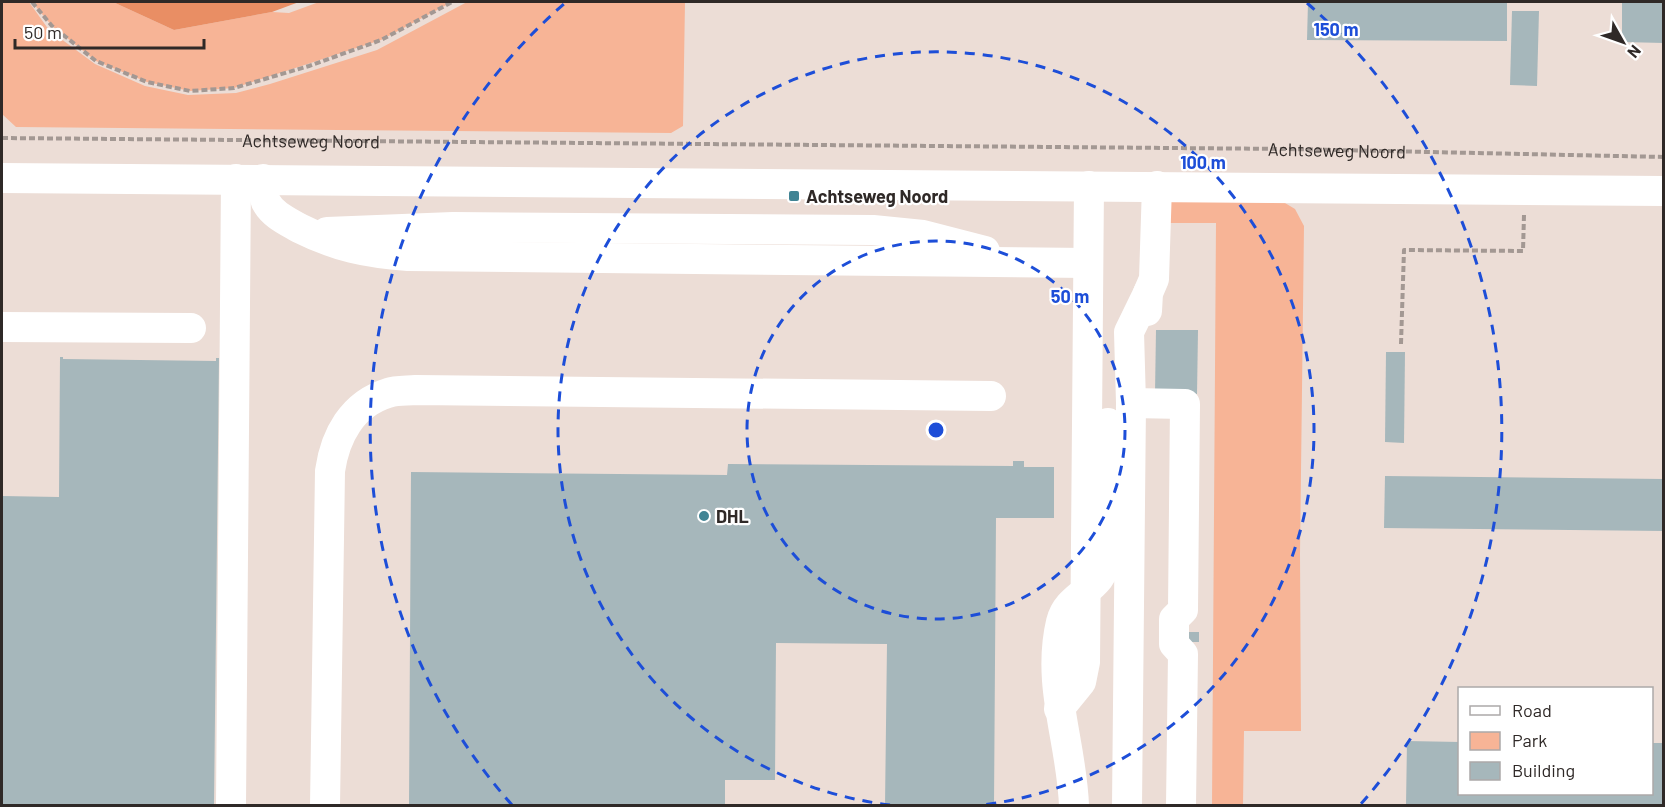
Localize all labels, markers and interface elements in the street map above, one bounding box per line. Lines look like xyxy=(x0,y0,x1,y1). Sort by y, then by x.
scale bar xyxy=(15,12,204,50)
north arrow xyxy=(1593,12,1653,72)
text: 150 m xyxy=(1314,18,1358,40)
text: 50 m xyxy=(24,21,62,43)
text: N xyxy=(1624,42,1646,62)
street label: Achtseweg Noord xyxy=(242,129,380,152)
street label: Achtseweg Noord xyxy=(1268,138,1406,162)
text: 100 m xyxy=(1180,151,1226,173)
place label: Achtseweg Noord xyxy=(806,185,948,207)
marker: Achtseweg Noord xyxy=(787,189,801,203)
text: 50 m xyxy=(1051,285,1089,307)
centre of rings xyxy=(926,420,946,440)
place label: DHL xyxy=(716,505,749,527)
marker: DHL xyxy=(697,509,711,523)
legend xyxy=(1458,687,1653,795)
text: Road xyxy=(1512,699,1552,721)
text: Park xyxy=(1512,729,1547,751)
text: Building xyxy=(1512,759,1575,781)

